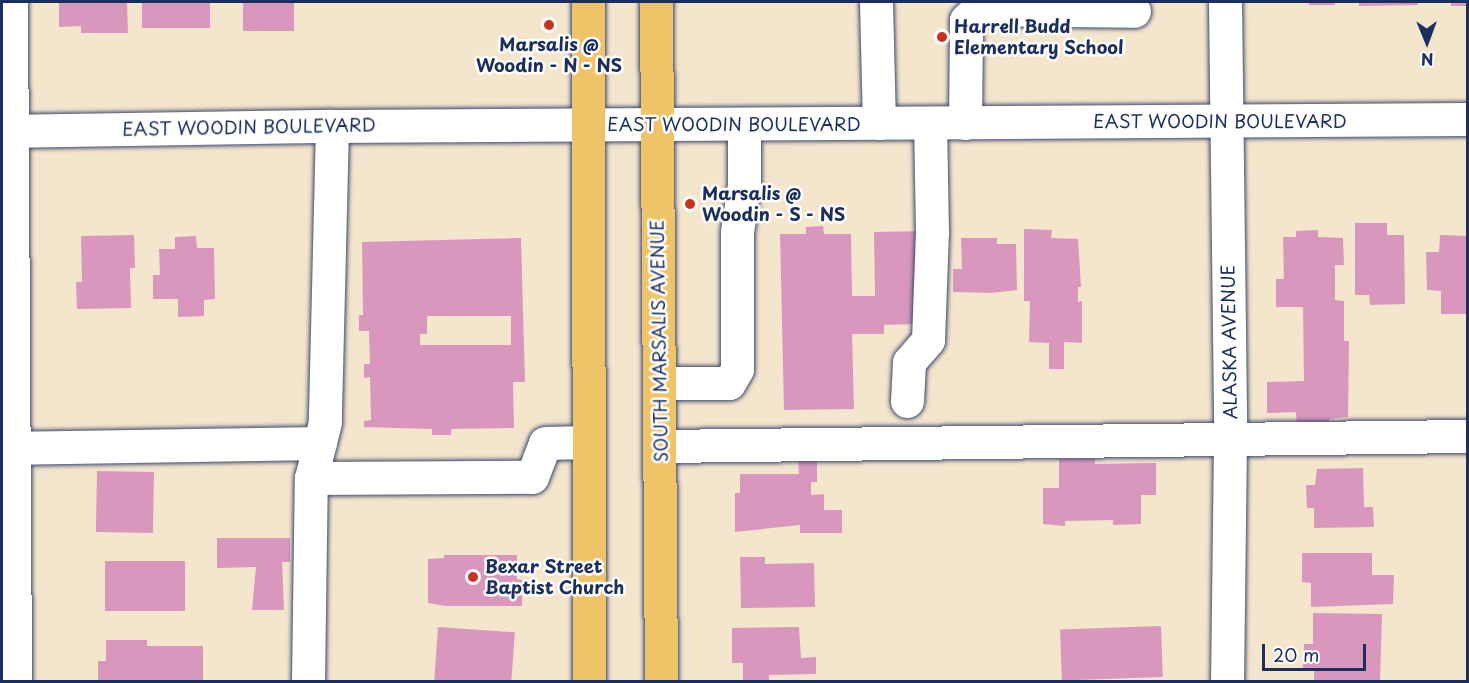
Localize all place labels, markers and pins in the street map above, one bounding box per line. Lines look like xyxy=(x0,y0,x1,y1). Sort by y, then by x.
place label: Harrell Budd Elementary School xyxy=(954,16,1124,58)
marker: Marsalis @ Woodin - N - NS xyxy=(542,18,556,32)
marker: Harrell Budd Elementary School xyxy=(935,30,949,44)
place label: Marsalis @ Woodin - N - NS xyxy=(476,34,622,76)
place label: Marsalis @ Woodin - S - NS xyxy=(702,183,845,226)
marker: Marsalis @ Woodin - S - NS xyxy=(683,197,697,211)
place label: Bexar Street Baptist Church xyxy=(485,556,625,598)
marker: Bexar Street Baptist Church xyxy=(466,570,480,584)

